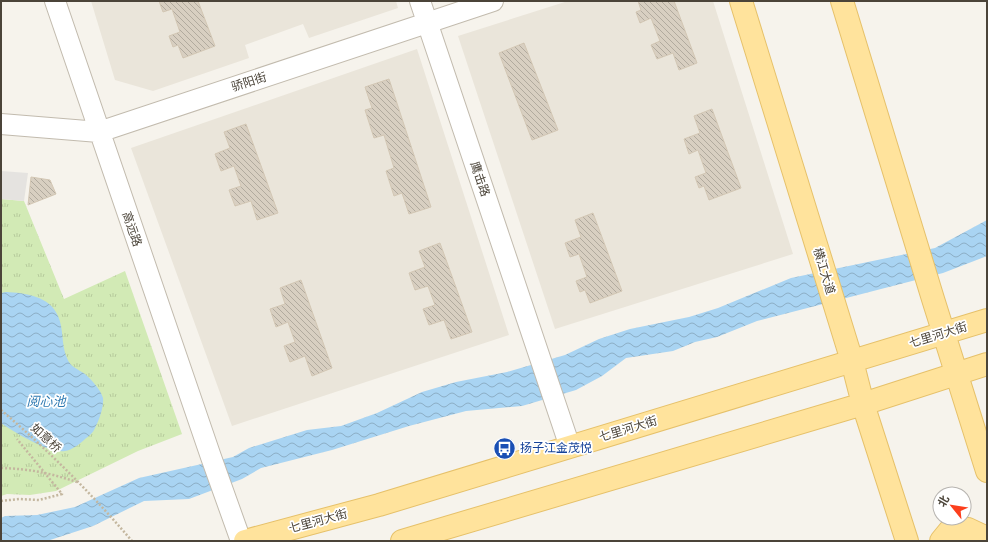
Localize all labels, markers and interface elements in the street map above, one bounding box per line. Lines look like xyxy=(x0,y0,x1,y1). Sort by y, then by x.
street label: 骄阳街 xyxy=(230,70,268,94)
street label: 鹰击路 xyxy=(468,160,492,198)
street label: 高远路 xyxy=(120,210,144,248)
street label: 横江大道 xyxy=(810,246,838,296)
street label: 七里河大街 xyxy=(907,320,969,350)
water label: 阅心池 xyxy=(26,394,67,409)
street label: 七里河大街 xyxy=(597,414,659,444)
street label: 如意桥 xyxy=(28,421,64,455)
bus stop icon: 扬子江金茂悦 xyxy=(491,435,517,461)
place label: 扬子江金茂悦 xyxy=(520,441,592,455)
north arrow xyxy=(932,486,972,526)
text: 北 xyxy=(935,493,952,509)
street label: 七里河大街 xyxy=(287,506,349,536)

